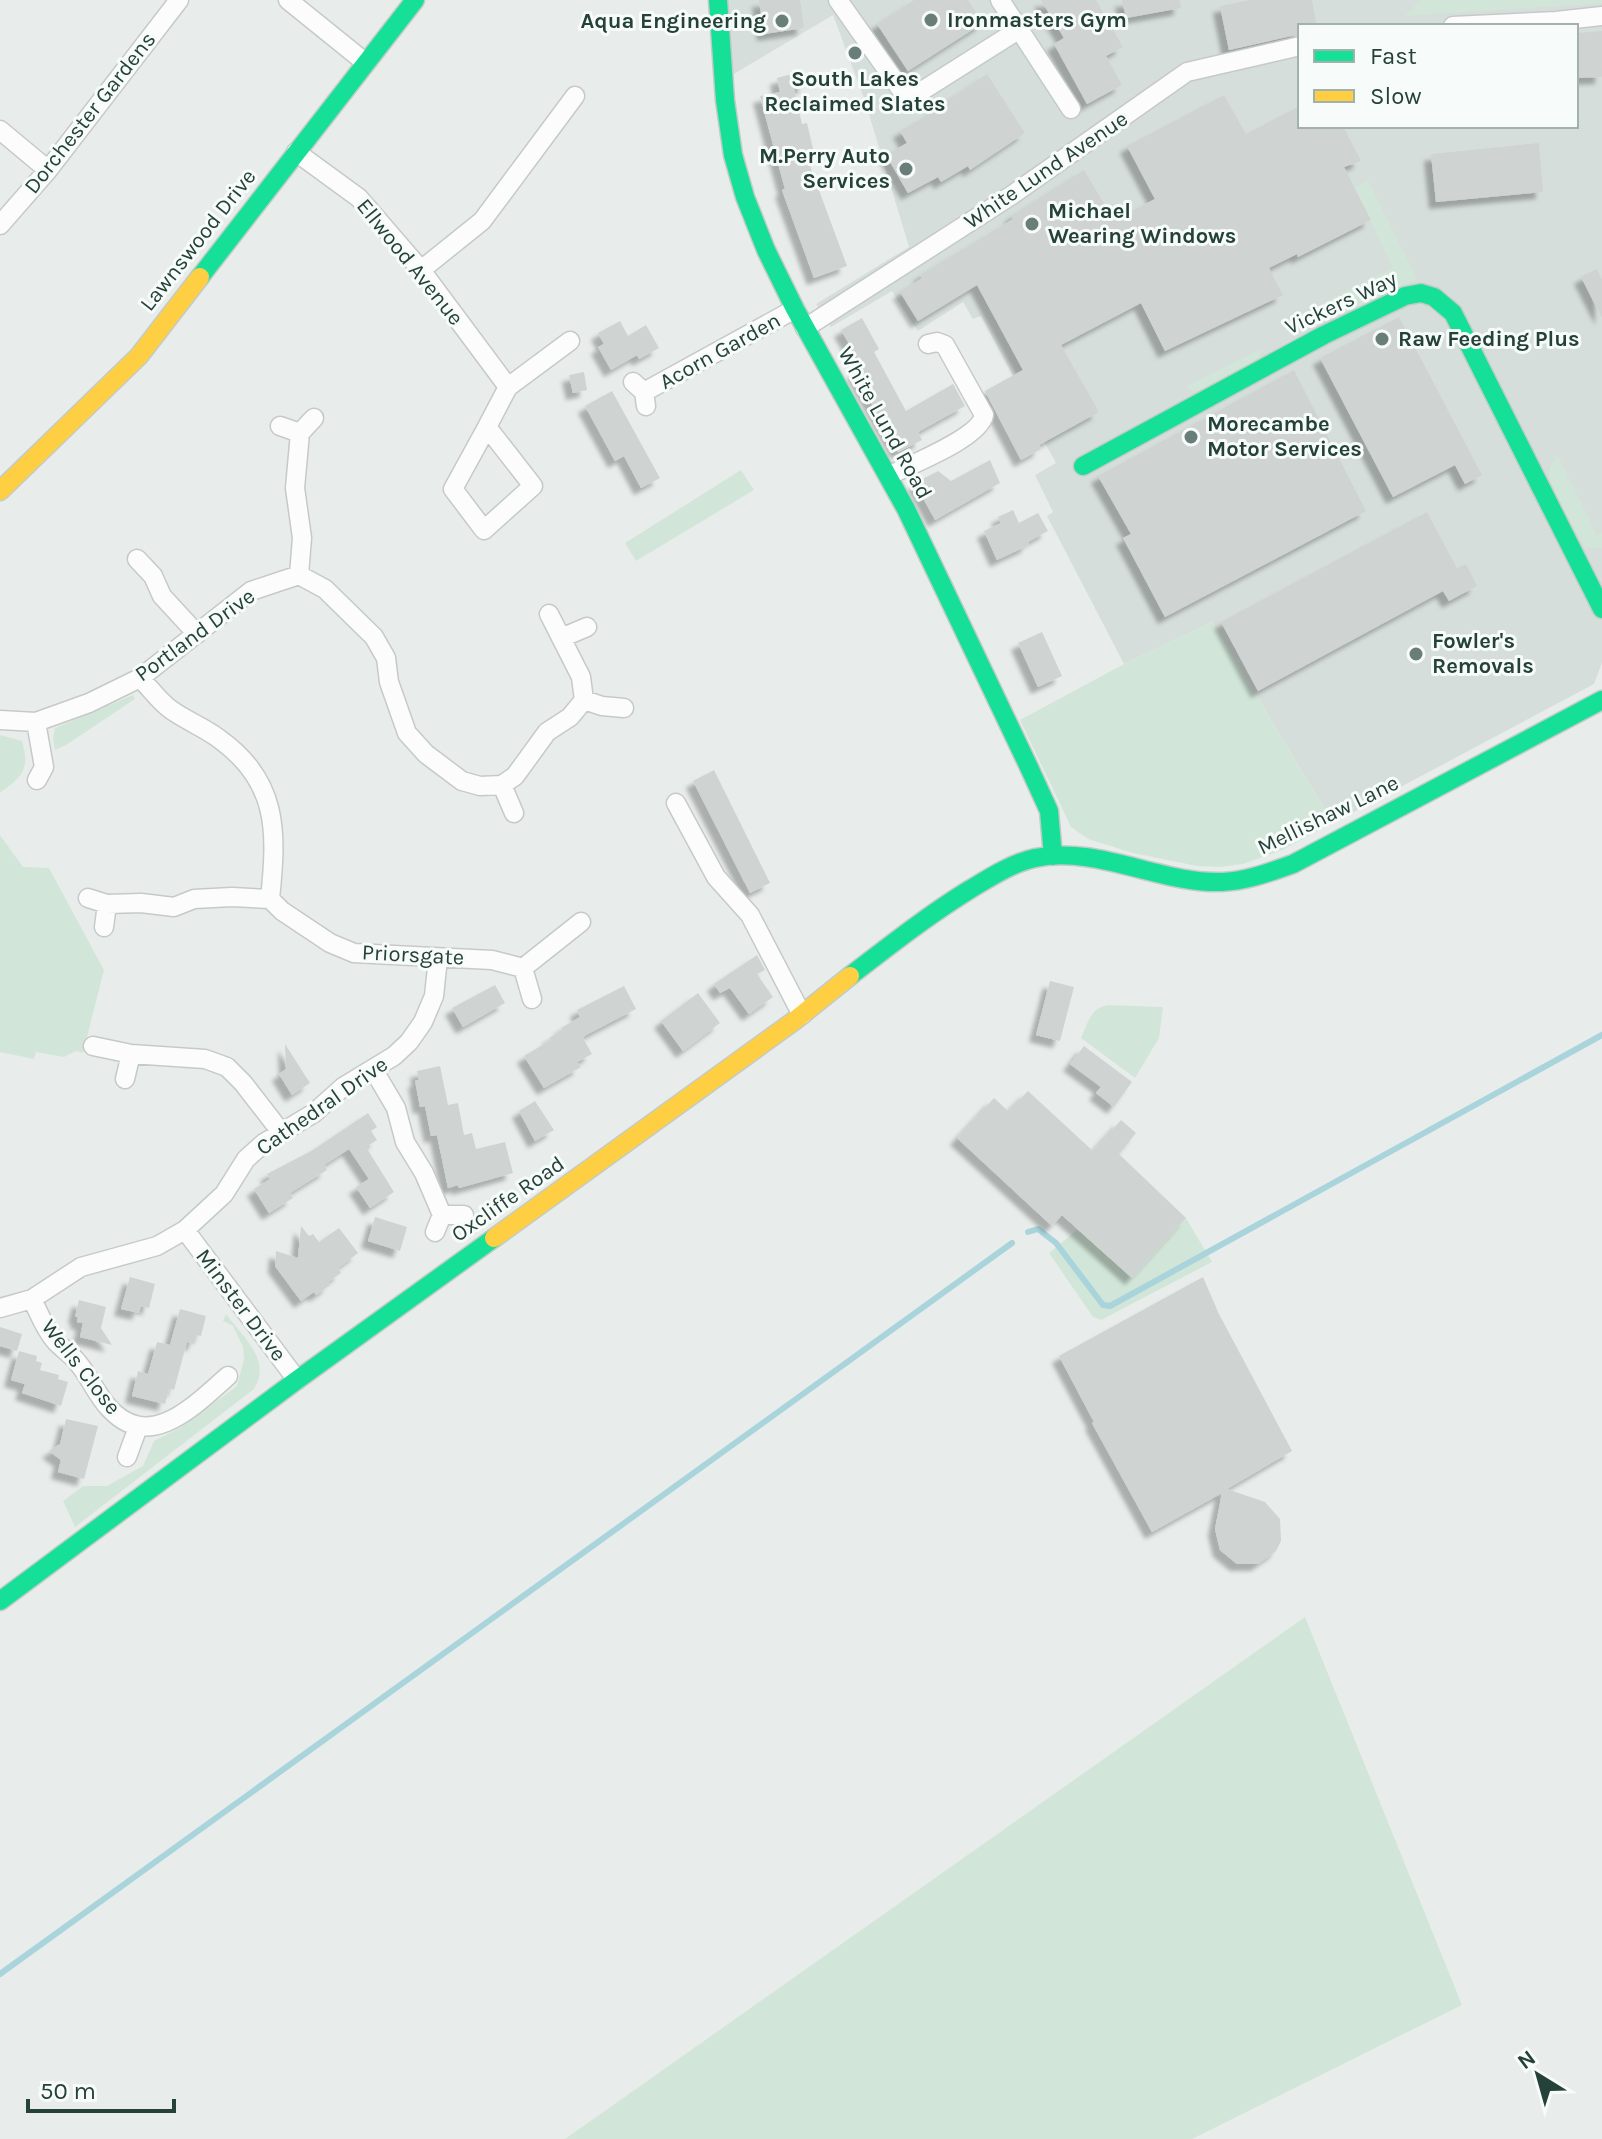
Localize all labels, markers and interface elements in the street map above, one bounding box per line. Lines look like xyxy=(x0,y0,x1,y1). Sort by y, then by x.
place label: Ironmasters Gym xyxy=(947,7,1127,33)
place label: Aqua Engineering xyxy=(581,8,766,34)
marker: Ironmasters Gym xyxy=(922,11,940,29)
marker: Aqua Engineering xyxy=(773,12,791,30)
legend xyxy=(1298,24,1578,128)
street label: Dorchester Gardens xyxy=(19,27,161,199)
text: Fast xyxy=(1370,42,1417,70)
marker: South Lakes Reclaimed Slates xyxy=(846,44,864,62)
place label: South Lakes Reclaimed Slates xyxy=(764,66,946,117)
text: Slow xyxy=(1370,82,1422,110)
street label: White Lund Avenue xyxy=(959,106,1133,234)
place label: M.Perry Auto Services xyxy=(759,143,890,194)
marker: M.Perry Auto Services xyxy=(897,160,915,178)
street label: Lawnswood Drive xyxy=(135,164,261,316)
street label: Ellwood Avenue xyxy=(351,193,469,331)
place label: Michael Wearing Windows xyxy=(1048,198,1236,249)
marker: Michael Wearing Windows xyxy=(1023,215,1041,233)
street label: Vickers Way xyxy=(1281,266,1401,340)
street label: Acorn Garden xyxy=(655,307,785,395)
place label: Raw Feeding Plus xyxy=(1398,326,1580,352)
marker: Raw Feeding Plus xyxy=(1373,330,1391,348)
street label: White Lund Road xyxy=(832,342,938,504)
place label: Morecambe Motor Services xyxy=(1207,411,1362,462)
marker: Morecambe Motor Services xyxy=(1182,428,1200,446)
street label: Portland Drive xyxy=(130,583,260,687)
place label: Fowler's Removals xyxy=(1432,628,1534,679)
marker: Fowler's Removals xyxy=(1407,645,1425,663)
street label: Mellishaw Lane xyxy=(1253,770,1403,860)
street label: Priorsgate xyxy=(361,939,465,971)
street label: Cathedral Drive xyxy=(251,1051,393,1161)
street label: Oxcliffe Road xyxy=(447,1151,569,1247)
street label: Minster Drive xyxy=(190,1244,292,1366)
street label: Wells Close xyxy=(36,1314,126,1420)
north arrow xyxy=(1498,2035,1578,2115)
text: N xyxy=(1512,2045,1541,2075)
scale bar xyxy=(28,2063,174,2113)
text: 50 m xyxy=(40,2077,96,2105)

